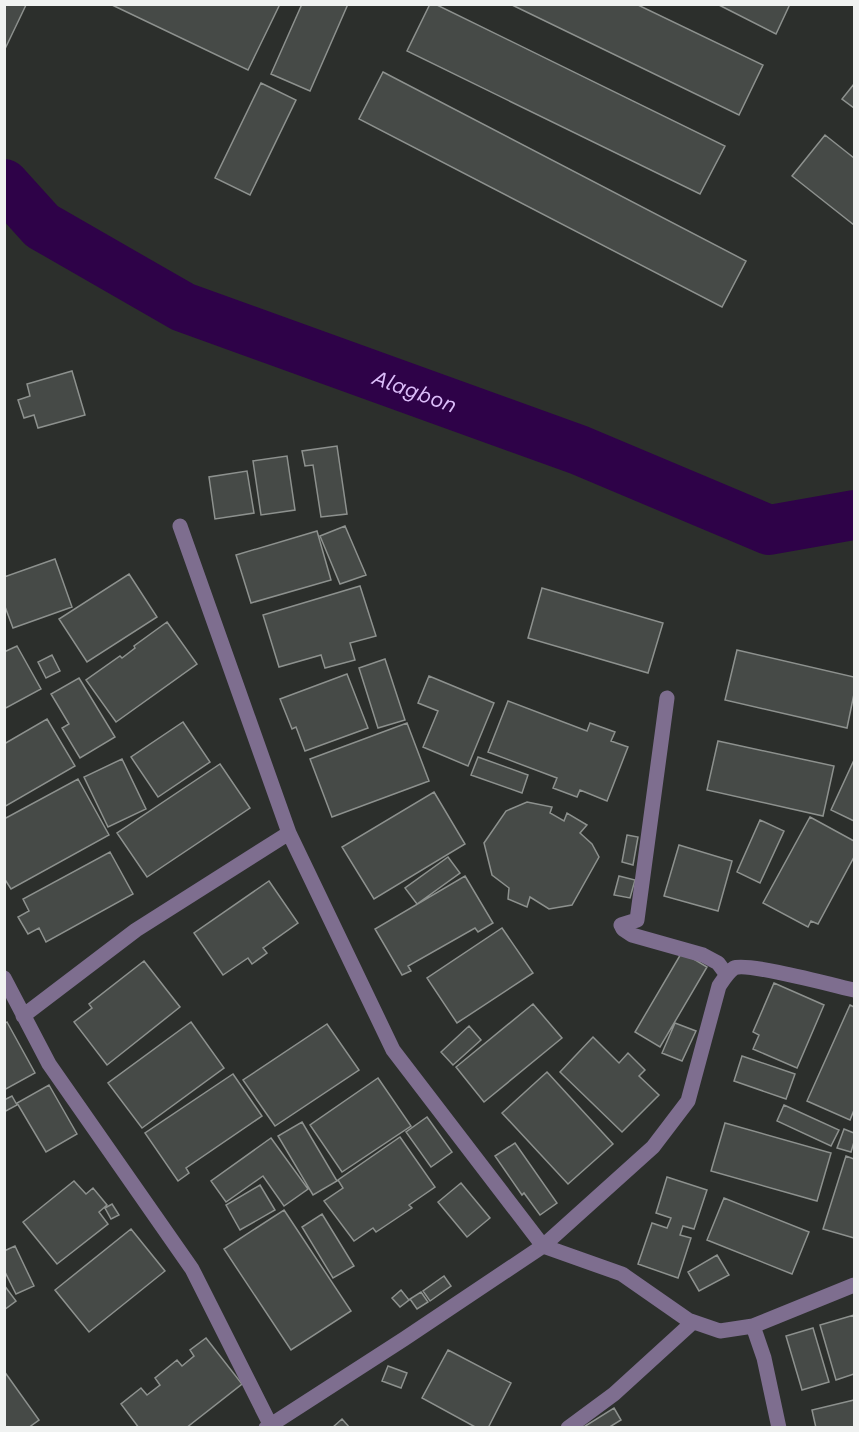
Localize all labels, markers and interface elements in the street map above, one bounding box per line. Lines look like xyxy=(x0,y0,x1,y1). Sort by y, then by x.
water label: Alagbon xyxy=(369,364,460,417)

